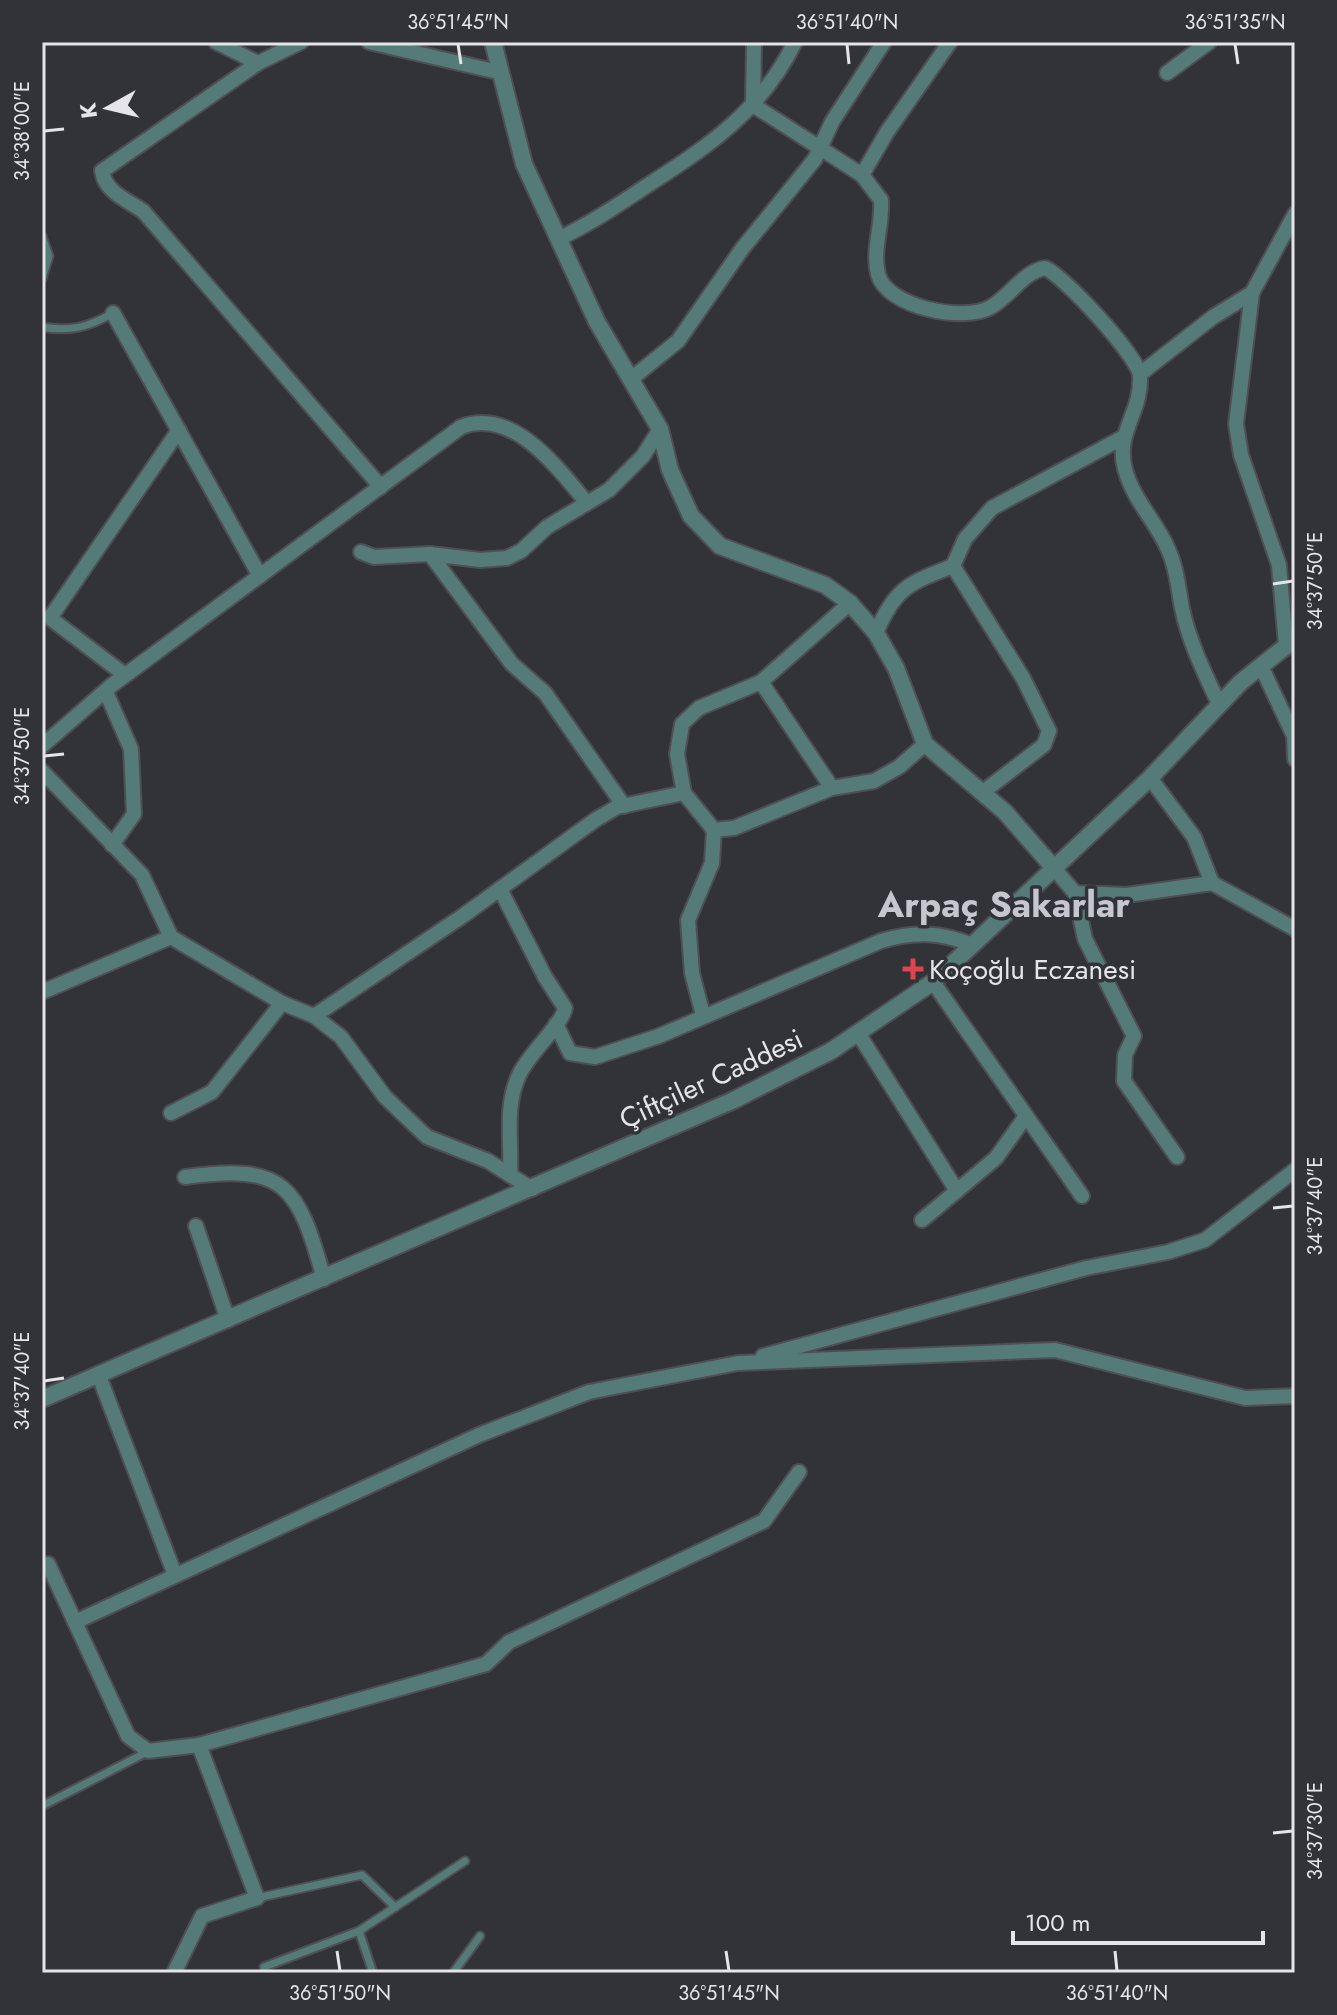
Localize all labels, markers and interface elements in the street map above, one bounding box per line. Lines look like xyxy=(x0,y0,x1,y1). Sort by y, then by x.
text: 36°51'45"N xyxy=(407,8,509,37)
text: 36°51'40"N xyxy=(796,8,898,37)
text: 36°51'35"N xyxy=(1185,8,1285,37)
north arrow xyxy=(68,68,148,148)
text: 34°38'00"E xyxy=(8,81,37,181)
text: K xyxy=(71,100,105,121)
text: 34°37'50"E xyxy=(1301,532,1330,630)
text: 34°37'50"E xyxy=(8,707,37,805)
district label: Arpaç Sakarlar xyxy=(877,878,1130,930)
place label: Koçoğlu Eczanesi xyxy=(929,949,1136,990)
marker: Koçoğlu Eczanesi xyxy=(904,960,922,978)
street label: Çiftçiler Caddesi xyxy=(612,1019,810,1139)
text: 34°37'40"E xyxy=(1301,1157,1330,1255)
text: 34°37'40"E xyxy=(8,1332,37,1430)
text: 34°37'30"E xyxy=(1301,1782,1330,1880)
scale bar xyxy=(1013,1895,1263,1945)
text: 100 m xyxy=(1025,1905,1091,1940)
text: 36°51'50"N xyxy=(289,1979,391,2008)
text: 36°51'45"N xyxy=(678,1979,780,2008)
text: 36°51'40"N xyxy=(1066,1979,1168,2008)

